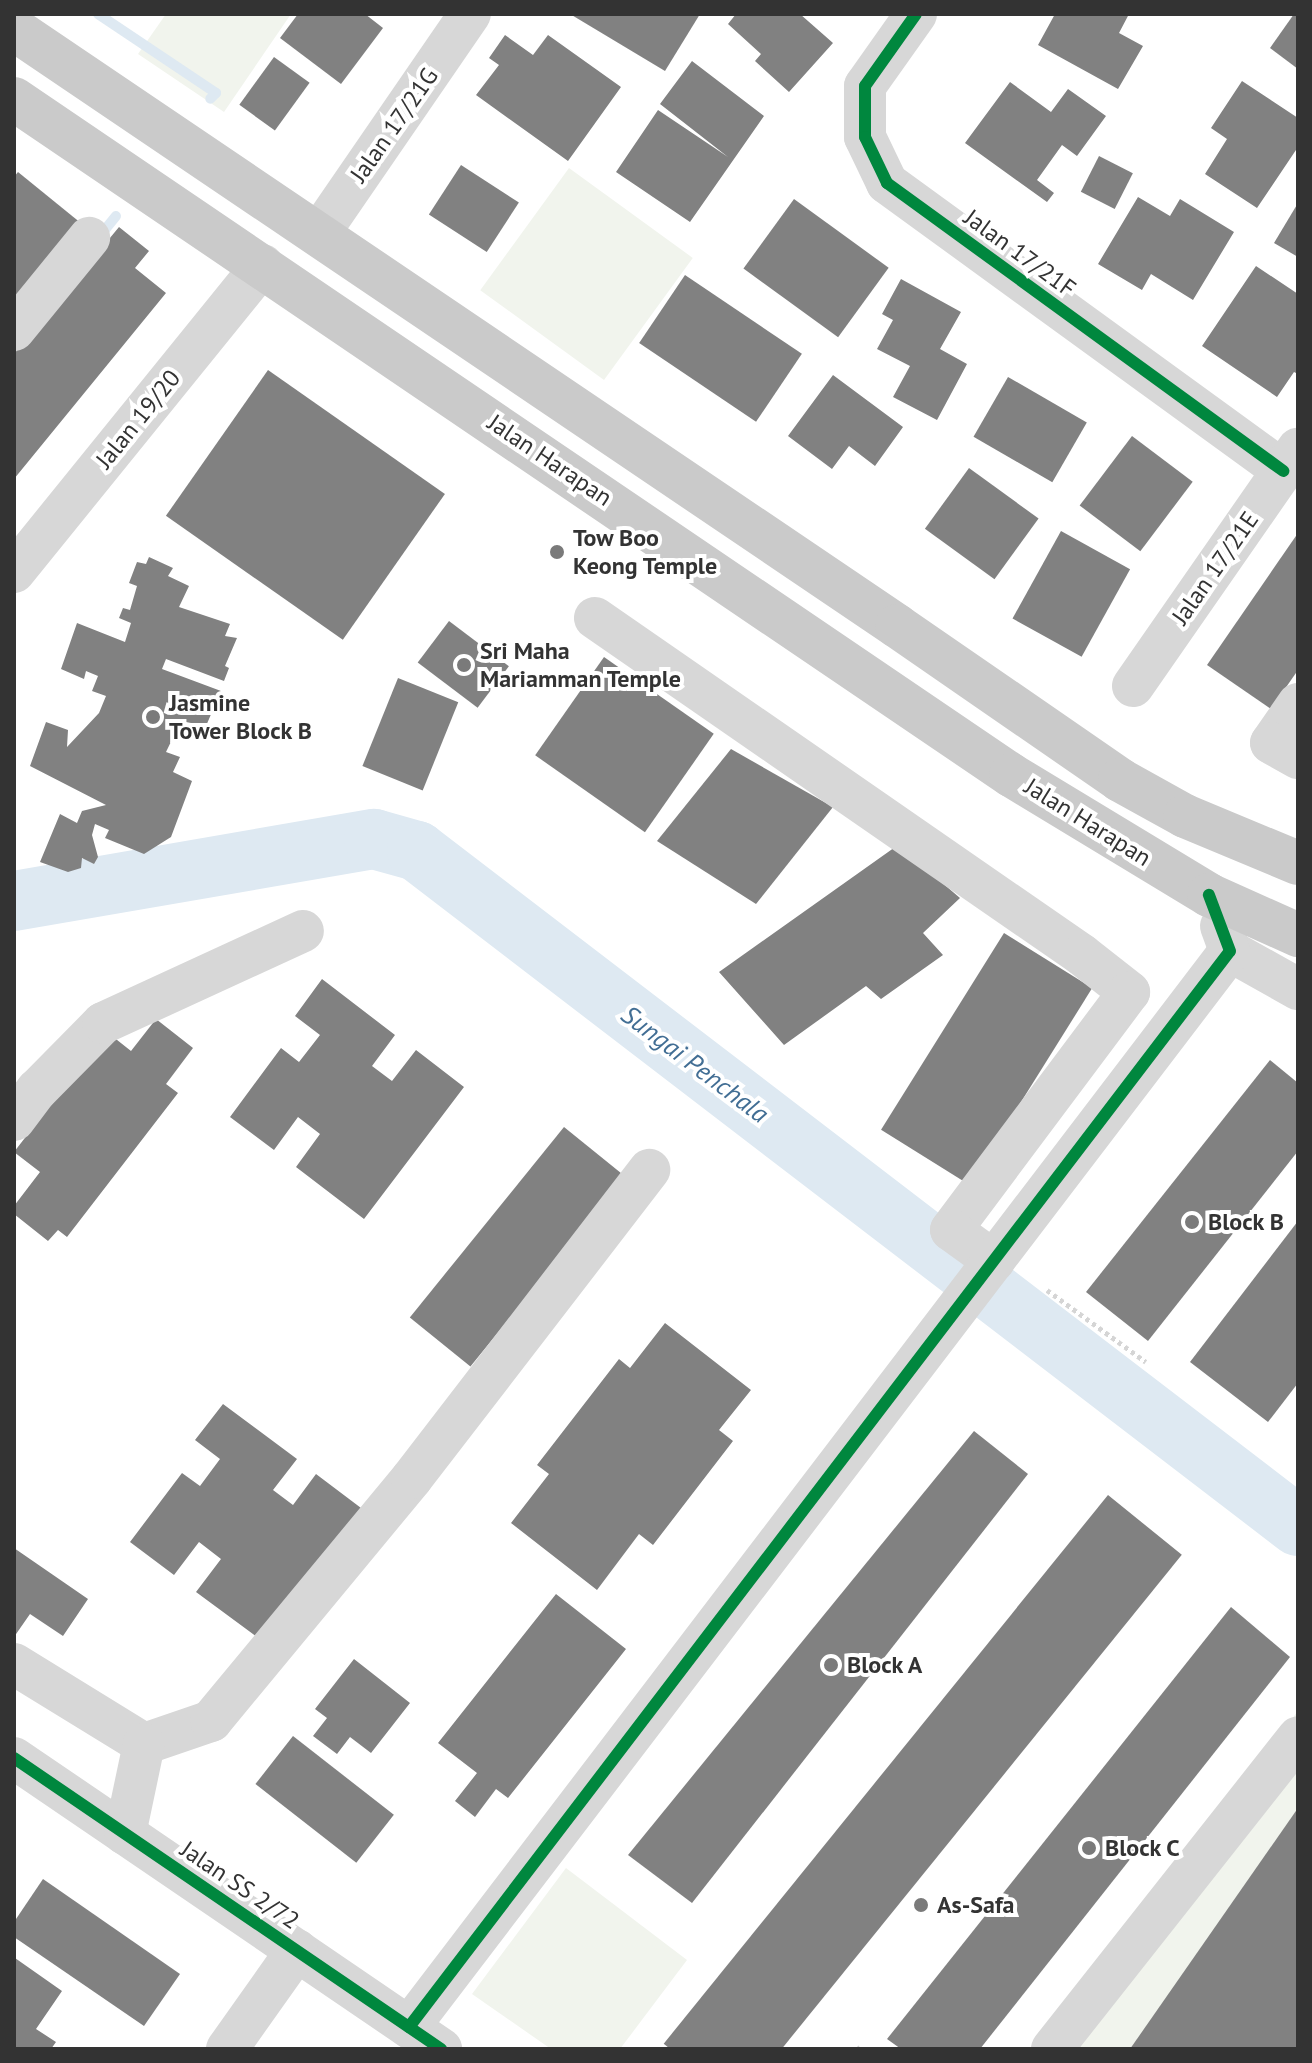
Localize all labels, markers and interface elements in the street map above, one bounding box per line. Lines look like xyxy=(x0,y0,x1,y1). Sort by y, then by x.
street label: Jalan 17/21G xyxy=(344,62,444,188)
street label: Jalan 17/21F xyxy=(959,203,1081,303)
street label: Jalan 19/20 xyxy=(90,364,186,474)
street label: Jalan Harapan xyxy=(482,408,618,512)
street label: Jalan 17/21E xyxy=(1166,506,1264,630)
place label: Tow Boo Keong Temple xyxy=(573,524,718,580)
marker: Tow Boo Keong Temple xyxy=(548,543,566,561)
place label: Sri Maha Mariamman Temple xyxy=(480,637,682,693)
marker: Sri Maha Mariamman Temple xyxy=(455,656,473,674)
place label: Jasmine Tower Block B xyxy=(169,689,313,745)
marker: Jasmine Tower Block B xyxy=(144,708,162,726)
street label: Jalan Harapan xyxy=(1020,772,1156,872)
water label: Sungai Penchala xyxy=(615,999,775,1129)
place label: Block B xyxy=(1208,1208,1285,1236)
marker: Block B xyxy=(1183,1213,1201,1231)
place label: Block A xyxy=(847,1651,924,1679)
marker: Block A xyxy=(822,1656,840,1674)
place label: Block C xyxy=(1105,1834,1181,1862)
street label: Jalan SS 2/72 xyxy=(175,1835,305,1935)
marker: Block C xyxy=(1080,1839,1098,1857)
place label: As-Safa xyxy=(937,1891,1015,1919)
marker: As-Safa xyxy=(912,1896,930,1914)

